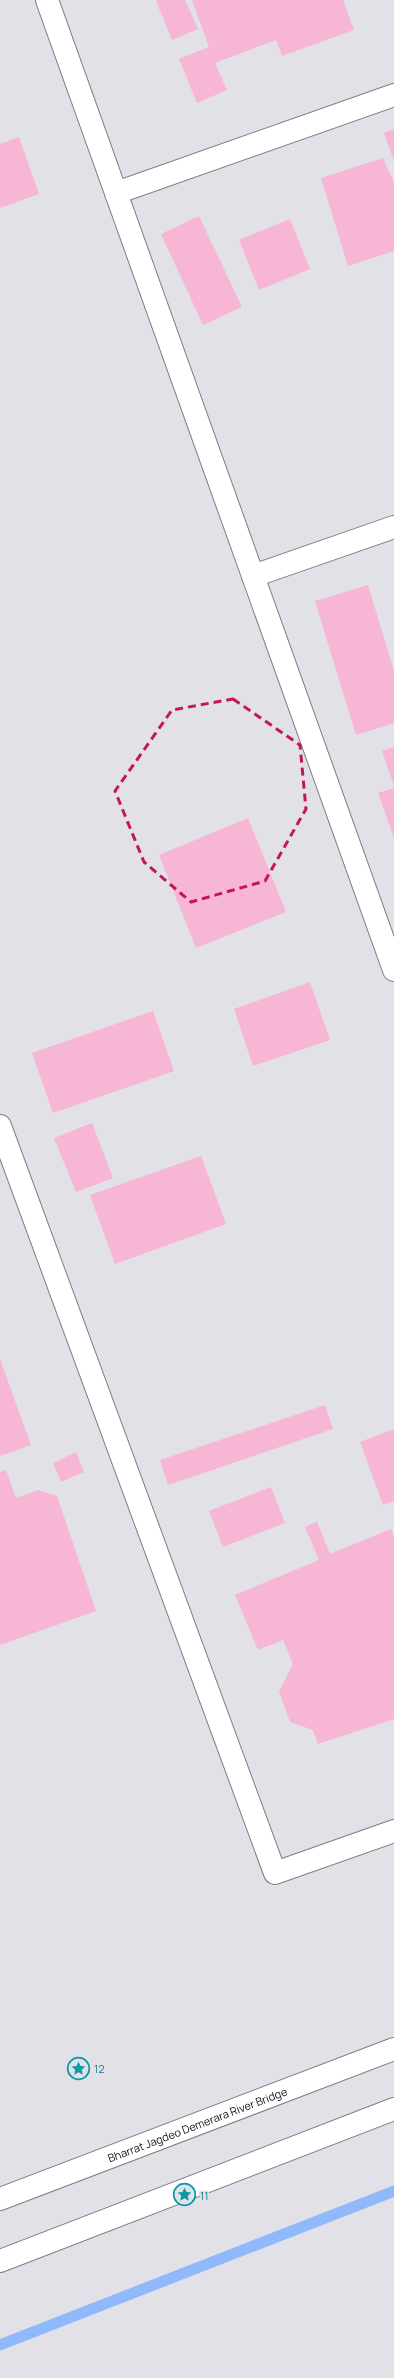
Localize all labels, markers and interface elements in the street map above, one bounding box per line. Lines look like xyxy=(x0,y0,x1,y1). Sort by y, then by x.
place icon: 12 xyxy=(66,2055,92,2081)
place label: 12 xyxy=(94,2061,105,2076)
street label: Bharrat Jagdeo Demerara River Bridge xyxy=(105,2083,290,2165)
place icon: 11 xyxy=(172,2182,198,2208)
place label: 11 xyxy=(200,2188,209,2203)

